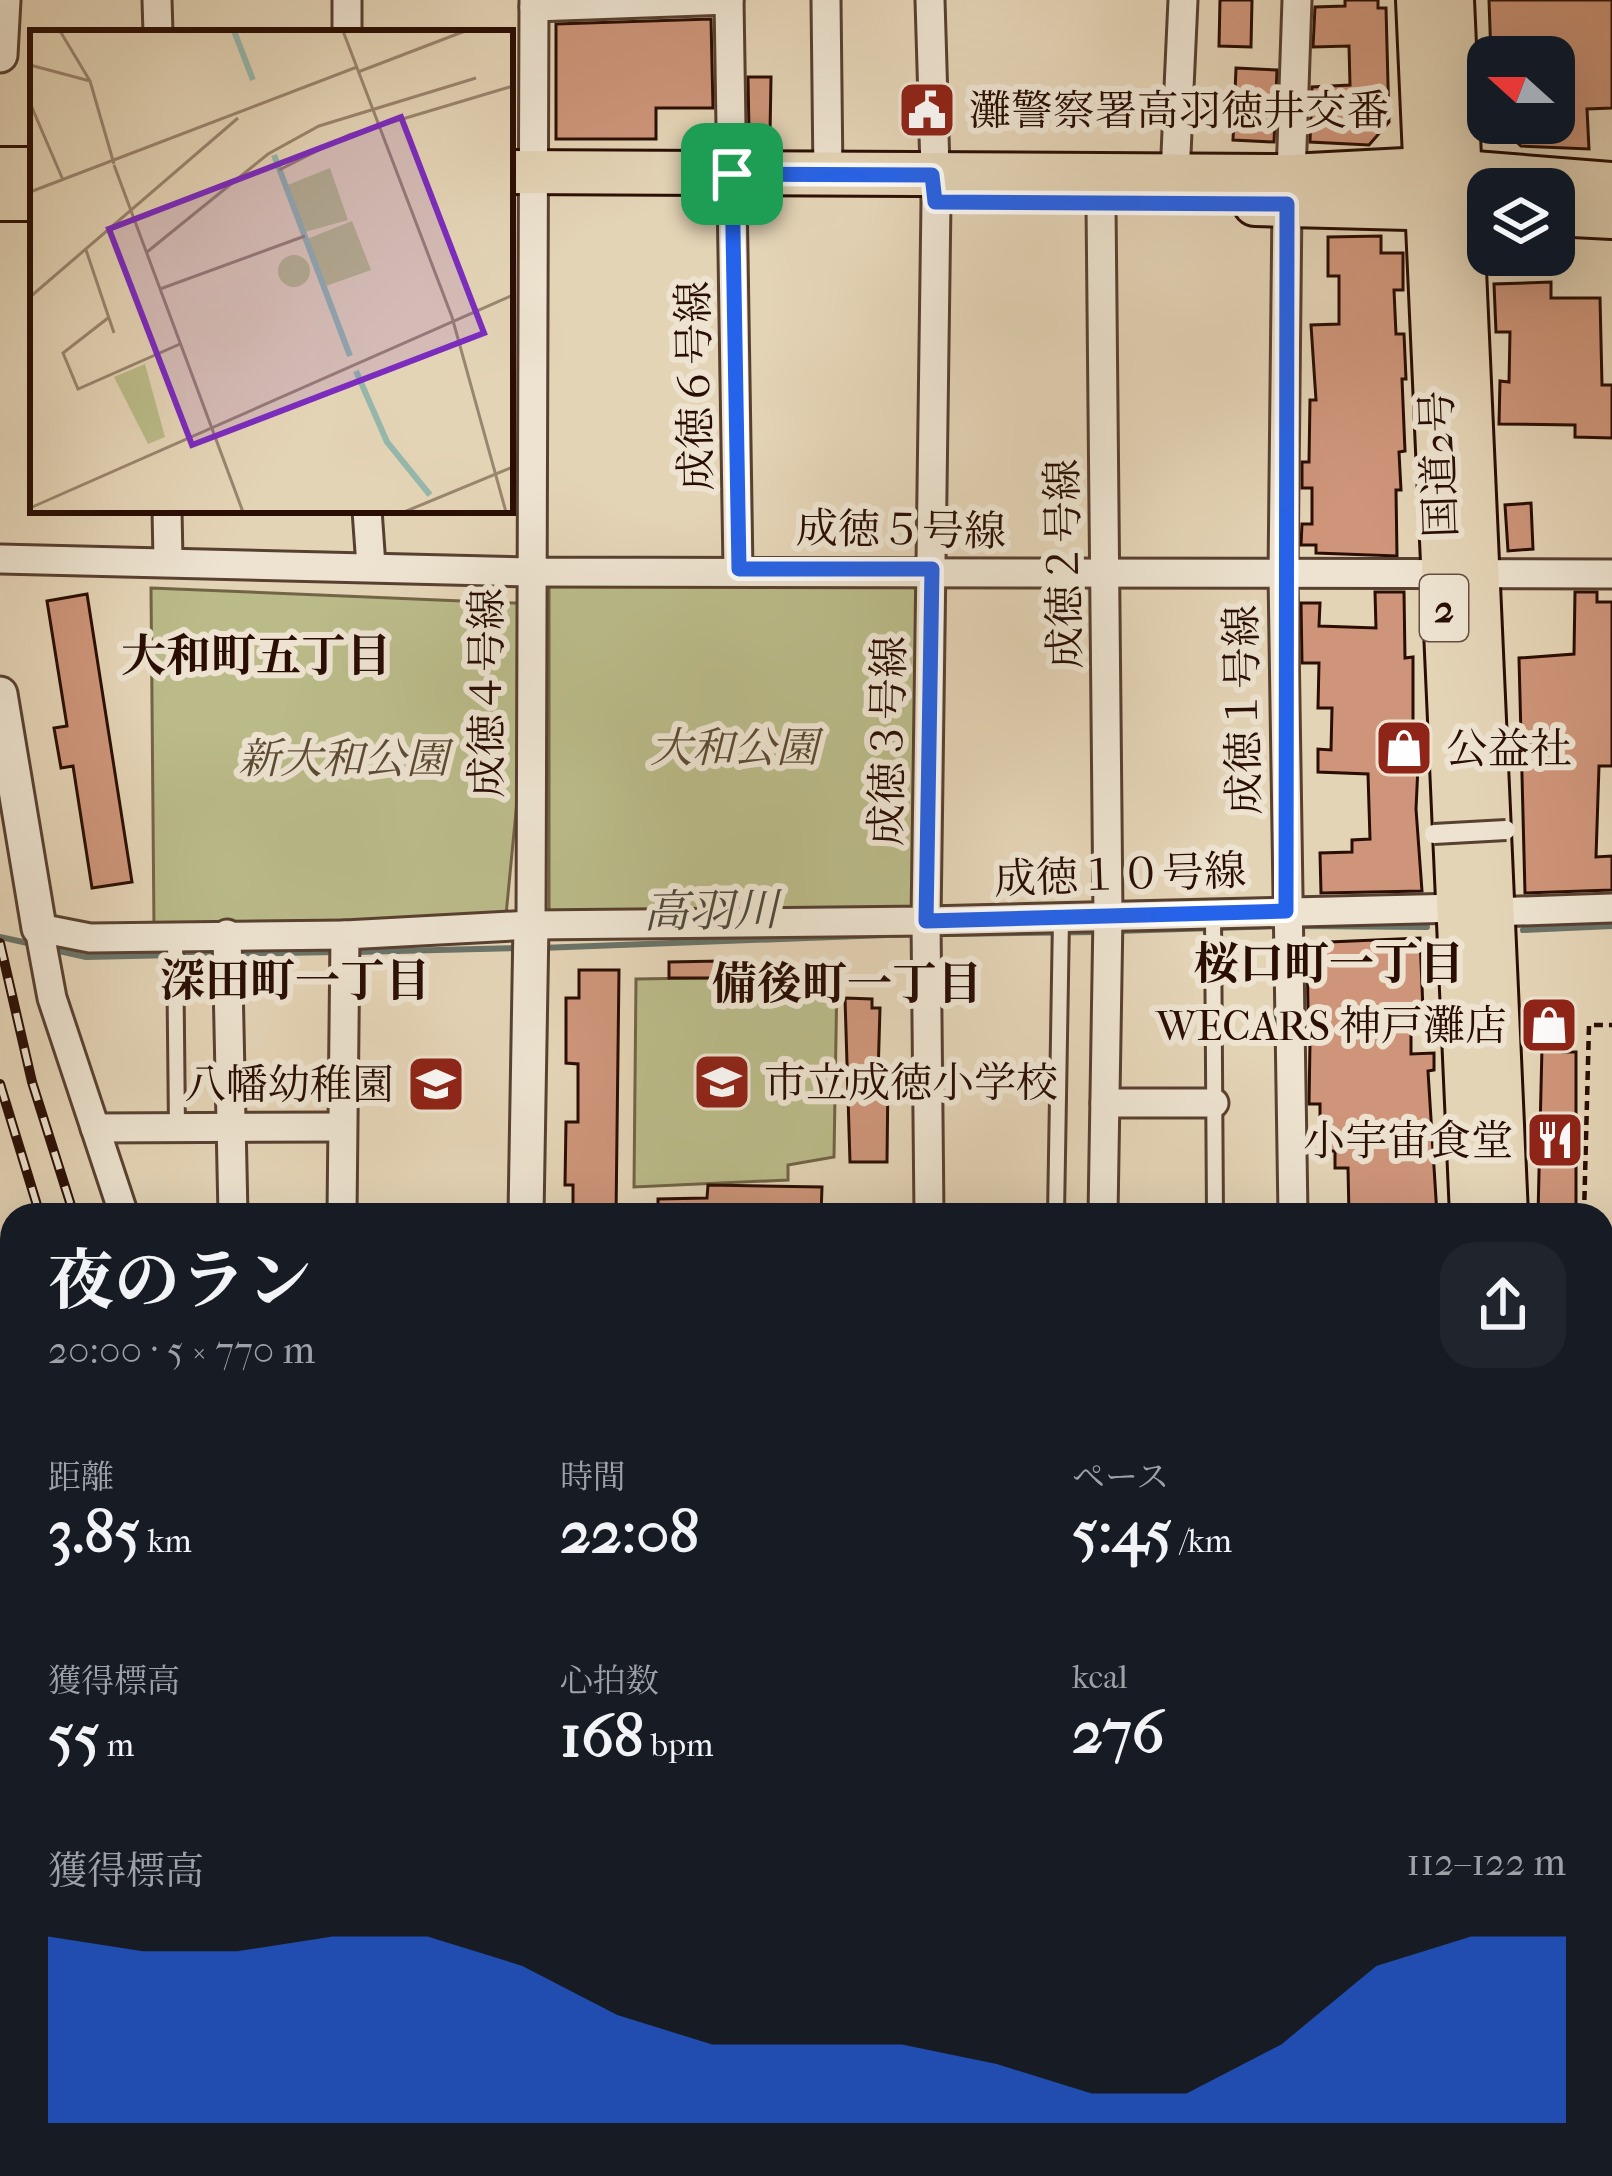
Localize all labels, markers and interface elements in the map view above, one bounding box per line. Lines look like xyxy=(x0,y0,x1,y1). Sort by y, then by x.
inset map xyxy=(30,30,513,513)
north arrow xyxy=(1467,36,1575,144)
map controls xyxy=(1467,36,1575,276)
public building icon: 灘警察署高羽徳井交番 xyxy=(896,79,958,141)
place label: 灘警察署高羽徳井交番 xyxy=(969,87,1389,136)
pin xyxy=(681,123,783,225)
icon: arrive xyxy=(699,141,765,207)
button: layers xyxy=(1467,168,1575,276)
street label: 成徳６号線 xyxy=(669,281,722,491)
street label: 国道2号 xyxy=(1412,389,1467,539)
street label: 成徳２号線 xyxy=(1038,459,1091,669)
street label: 成徳５号線 xyxy=(796,504,1006,557)
road number: 2 xyxy=(1420,575,1468,641)
street label: 成徳４号線 xyxy=(463,588,512,798)
street label: 成徳１号線 xyxy=(1217,605,1270,815)
district label: 大和町五丁目 xyxy=(121,630,391,683)
street label: 成徳３号線 xyxy=(862,636,915,846)
shop icon: 公益社 xyxy=(1373,717,1435,779)
park label: 大和公園 xyxy=(650,724,824,773)
place label: 公益社 xyxy=(1446,725,1572,774)
park label: 新大和公園 xyxy=(238,735,454,784)
street label: 成徳１０号線 xyxy=(993,847,1247,904)
water label: 高羽川 xyxy=(643,884,784,939)
district label: 桜口町一丁目 xyxy=(1194,938,1464,991)
district label: 深田町一丁目 xyxy=(160,955,430,1008)
district label: 備後町一丁目 xyxy=(712,958,982,1011)
shop icon: WECARS 神戸灘店 xyxy=(1518,994,1580,1056)
place label: WECARS 神戸灘店 xyxy=(1155,1002,1507,1051)
school or university icon: 市立成徳小学校 xyxy=(691,1051,753,1113)
school or university icon: 八幡幼稚園 xyxy=(405,1053,467,1115)
place label: 市立成徳小学校 xyxy=(764,1059,1058,1108)
place label: 八幡幼稚園 xyxy=(184,1061,394,1110)
restaurant icon: 小宇宙食堂 xyxy=(1524,1109,1586,1171)
place label: 小宇宙食堂 xyxy=(1303,1117,1513,1166)
button: share xyxy=(1440,1242,1566,1368)
text: 夜のラン xyxy=(48,1243,312,1320)
text: 20:00 · 5 × 770 m xyxy=(48,1327,315,1373)
text: 距離 xyxy=(48,1458,114,1497)
text: 時間 xyxy=(560,1458,626,1497)
text: ペース xyxy=(1072,1458,1169,1497)
text: 3.85 xyxy=(48,1497,140,1568)
text: 22:08 xyxy=(560,1497,699,1568)
text: 5:45 xyxy=(1072,1497,1172,1568)
text: km xyxy=(140,1522,192,1561)
text: /km xyxy=(1172,1522,1232,1561)
text: kcal xyxy=(1072,1658,1128,1697)
text: 獲得標高 xyxy=(48,1662,180,1701)
text: 心拍数 xyxy=(560,1662,659,1701)
text: 276 xyxy=(1072,1697,1164,1768)
text: 55 xyxy=(48,1701,100,1772)
text: 168 xyxy=(560,1701,644,1772)
text: m xyxy=(100,1726,134,1765)
text: bpm xyxy=(644,1726,713,1765)
text: 112–122 m xyxy=(1406,1839,1566,1885)
text: 獲得標高 xyxy=(48,1848,204,1894)

